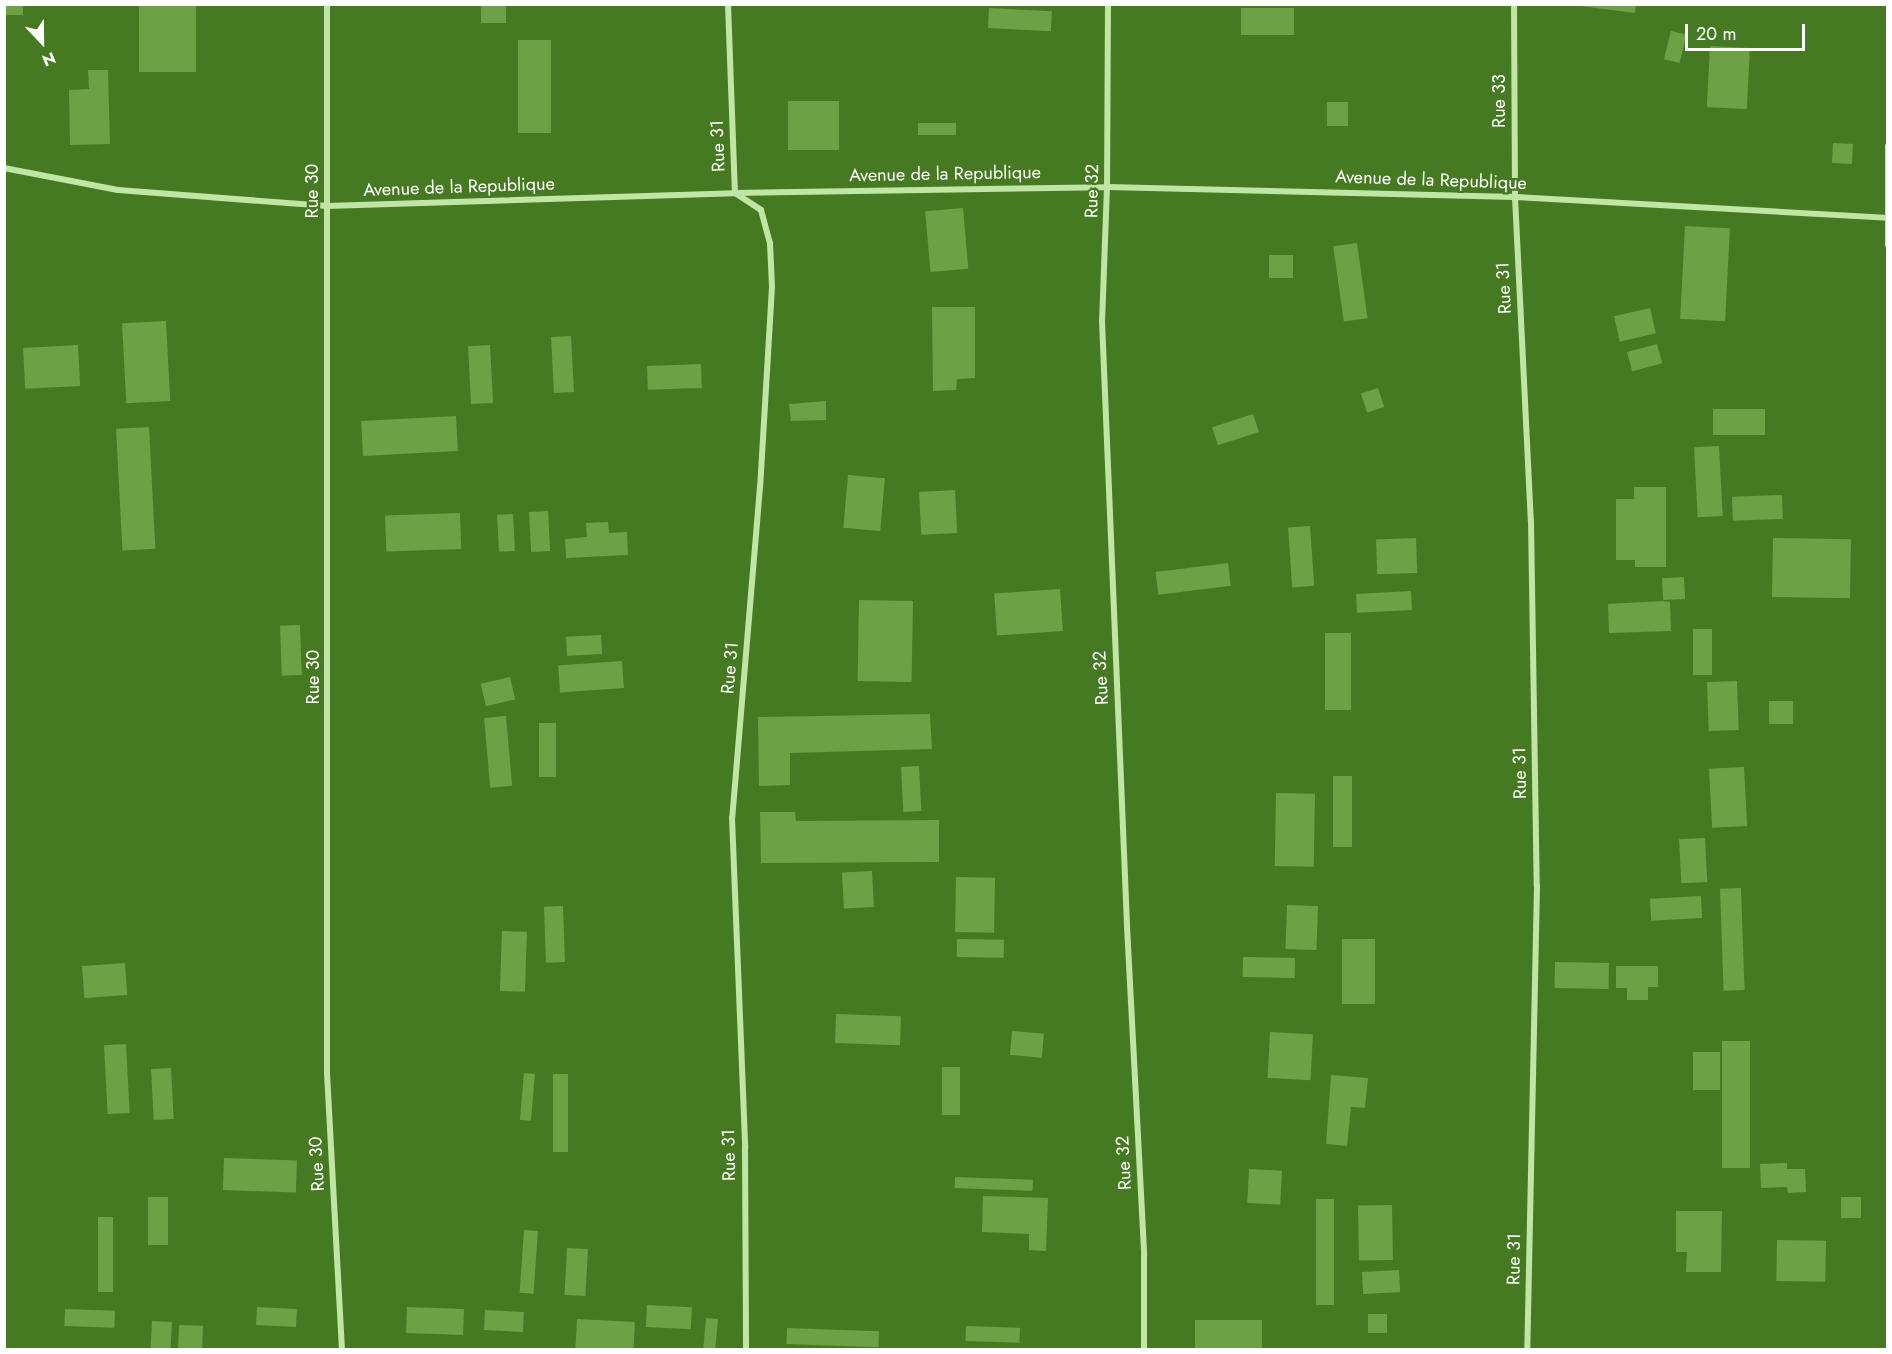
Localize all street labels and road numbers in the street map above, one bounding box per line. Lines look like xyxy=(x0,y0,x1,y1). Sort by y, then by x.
street label: Rue 33 xyxy=(1488,74,1510,128)
street label: Rue 31 xyxy=(706,120,730,172)
street label: Avenue de la Republique xyxy=(849,162,1041,186)
street label: Rue 30 xyxy=(301,164,323,218)
street label: Rue 32 xyxy=(1081,164,1103,218)
street label: Avenue de la Republique xyxy=(1335,166,1527,194)
street label: Avenue de la Republique xyxy=(363,173,555,201)
street label: Rue 31 xyxy=(1492,261,1516,315)
street label: Rue 31 xyxy=(717,641,743,695)
street label: Rue 30 xyxy=(302,650,324,704)
street label: Rue 32 xyxy=(1089,650,1113,706)
street label: Rue 31 xyxy=(1509,747,1531,799)
street label: Rue 31 xyxy=(718,1129,740,1181)
street label: Rue 32 xyxy=(1112,1135,1136,1191)
street label: Rue 30 xyxy=(305,1136,329,1192)
street label: Rue 31 xyxy=(1503,1233,1525,1285)

